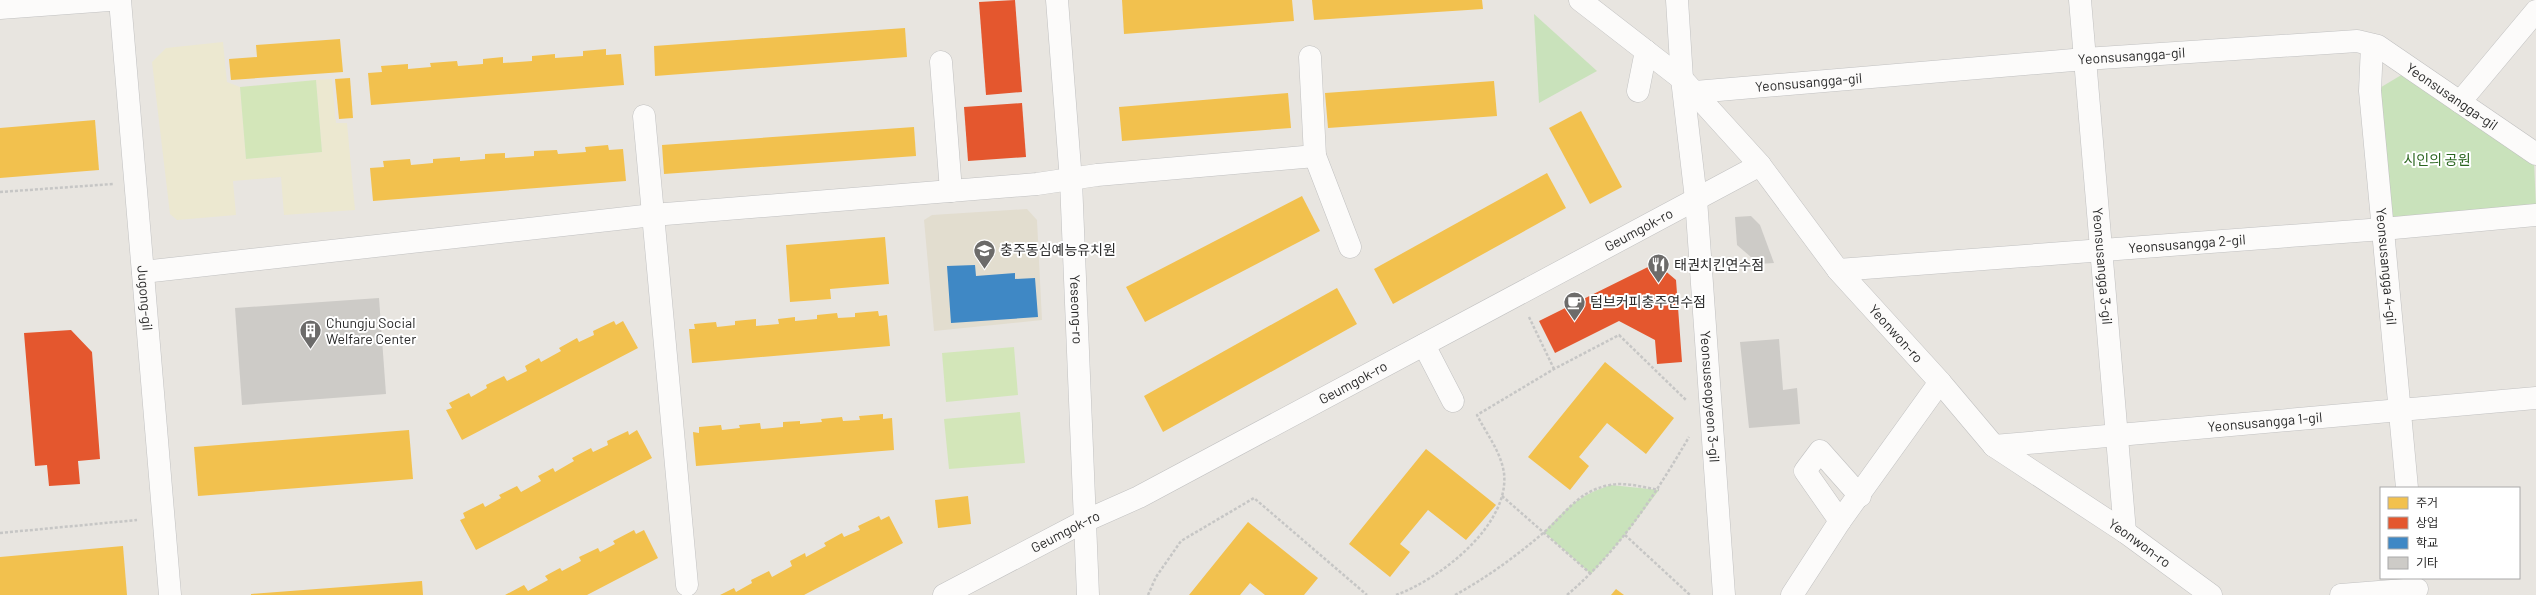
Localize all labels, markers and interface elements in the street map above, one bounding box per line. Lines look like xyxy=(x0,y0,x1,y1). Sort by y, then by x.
street label: Yeonsusangga-gil xyxy=(2077,43,2186,68)
street label: Yeonsusangga-gil xyxy=(2403,59,2501,133)
street label: Yeonsusangga-gil xyxy=(1754,69,1863,95)
park label: 시인의 공원 xyxy=(2403,151,2471,168)
street label: Geumgok-ro xyxy=(1601,204,1676,255)
street label: Yeonsusangga 3-gil xyxy=(2090,207,2116,325)
street label: Yeonsusangga 4-gil xyxy=(2373,207,2401,326)
street label: Yeonsusangga 2-gil xyxy=(2128,230,2246,256)
school or university icon: 충주동심예능유치원 xyxy=(971,237,997,270)
place label: 충주동심예능유치원 xyxy=(1000,241,1116,258)
restaurant icon: 태권치킨연수점 xyxy=(1645,252,1671,285)
place label: 태권치킨연수점 xyxy=(1674,256,1764,273)
street label: Jugong-gil xyxy=(134,264,157,331)
street label: Yeseong-ro xyxy=(1067,274,1087,344)
cafe icon: 텀브커피충주연수점 xyxy=(1562,289,1588,322)
place label: 텀브커피충주연수점 xyxy=(1590,293,1706,310)
street label: Yeonwon-ro xyxy=(1866,301,1927,366)
place label: Chungju Social Welfare Center xyxy=(326,314,416,347)
building icon: Chungju Social Welfare Center xyxy=(298,318,324,351)
street label: Yeonsuseopyeon 3-gil xyxy=(1697,330,1724,463)
street label: Geumgok-ro xyxy=(1316,357,1390,407)
street label: Yeonsusangga 1-gil xyxy=(2207,408,2323,435)
legend xyxy=(2380,487,2520,579)
text: 주거 xyxy=(2416,495,2438,509)
street label: Geumgok-ro xyxy=(1028,507,1102,556)
street label: Yeonwon-ro xyxy=(2105,514,2174,571)
text: 상업 xyxy=(2416,515,2438,529)
text: 학교 xyxy=(2416,535,2438,549)
text: 기타 xyxy=(2416,555,2438,569)

